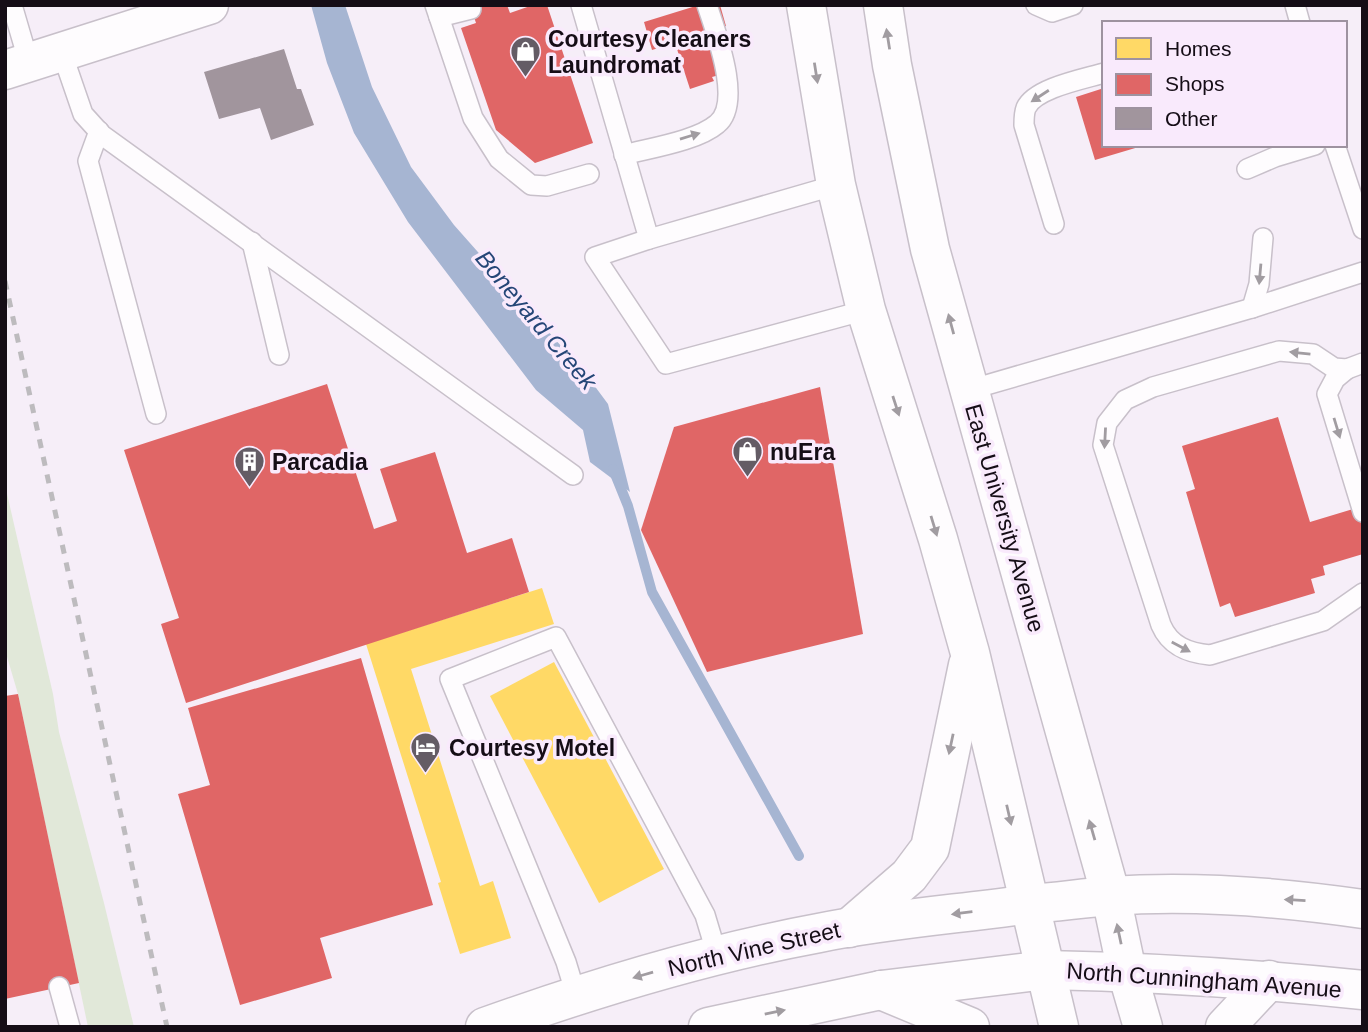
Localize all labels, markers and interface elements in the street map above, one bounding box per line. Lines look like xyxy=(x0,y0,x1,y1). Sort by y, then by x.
legend xyxy=(1102,21,1347,147)
place label: Courtesy Cleaners Laundromat xyxy=(548,26,751,78)
one-way arrow xyxy=(882,27,893,49)
shop icon: Courtesy Cleaners Laundromat xyxy=(508,35,542,79)
text: Homes xyxy=(1165,37,1232,60)
one-way arrow xyxy=(811,62,822,84)
text: Shops xyxy=(1165,72,1225,95)
one-way arrow xyxy=(1030,90,1050,103)
text: Other xyxy=(1165,107,1218,130)
one-way arrow xyxy=(680,131,701,141)
water label: Boneyard Creek xyxy=(470,245,604,396)
one-way arrow xyxy=(1254,263,1265,285)
one-way arrow xyxy=(945,313,956,335)
one-way arrow xyxy=(1288,347,1310,358)
one-way arrow xyxy=(891,395,901,416)
street label: East University Avenue xyxy=(960,401,1050,635)
one-way arrow xyxy=(1333,418,1343,439)
one-way arrow xyxy=(1100,427,1111,449)
shop icon: nuEra xyxy=(730,435,764,479)
place label: nuEra xyxy=(770,439,835,465)
building icon: Parcadia xyxy=(232,445,266,489)
place label: Parcadia xyxy=(272,449,368,475)
one-way arrow xyxy=(929,516,939,537)
one-way arrow xyxy=(1171,641,1191,653)
hotel icon: Courtesy Motel xyxy=(409,731,443,775)
one-way arrow xyxy=(946,733,957,755)
place label: Courtesy Motel xyxy=(449,735,615,761)
one-way arrow xyxy=(1003,804,1014,826)
one-way arrow xyxy=(1087,820,1097,841)
one-way arrow xyxy=(1284,895,1306,906)
one-way arrow xyxy=(951,908,973,919)
street label: North Vine Street xyxy=(665,916,843,981)
one-way arrow xyxy=(1114,923,1125,945)
street label: North Cunningham Avenue xyxy=(1066,957,1342,1003)
one-way arrow xyxy=(633,971,654,981)
one-way arrow xyxy=(764,1006,786,1017)

